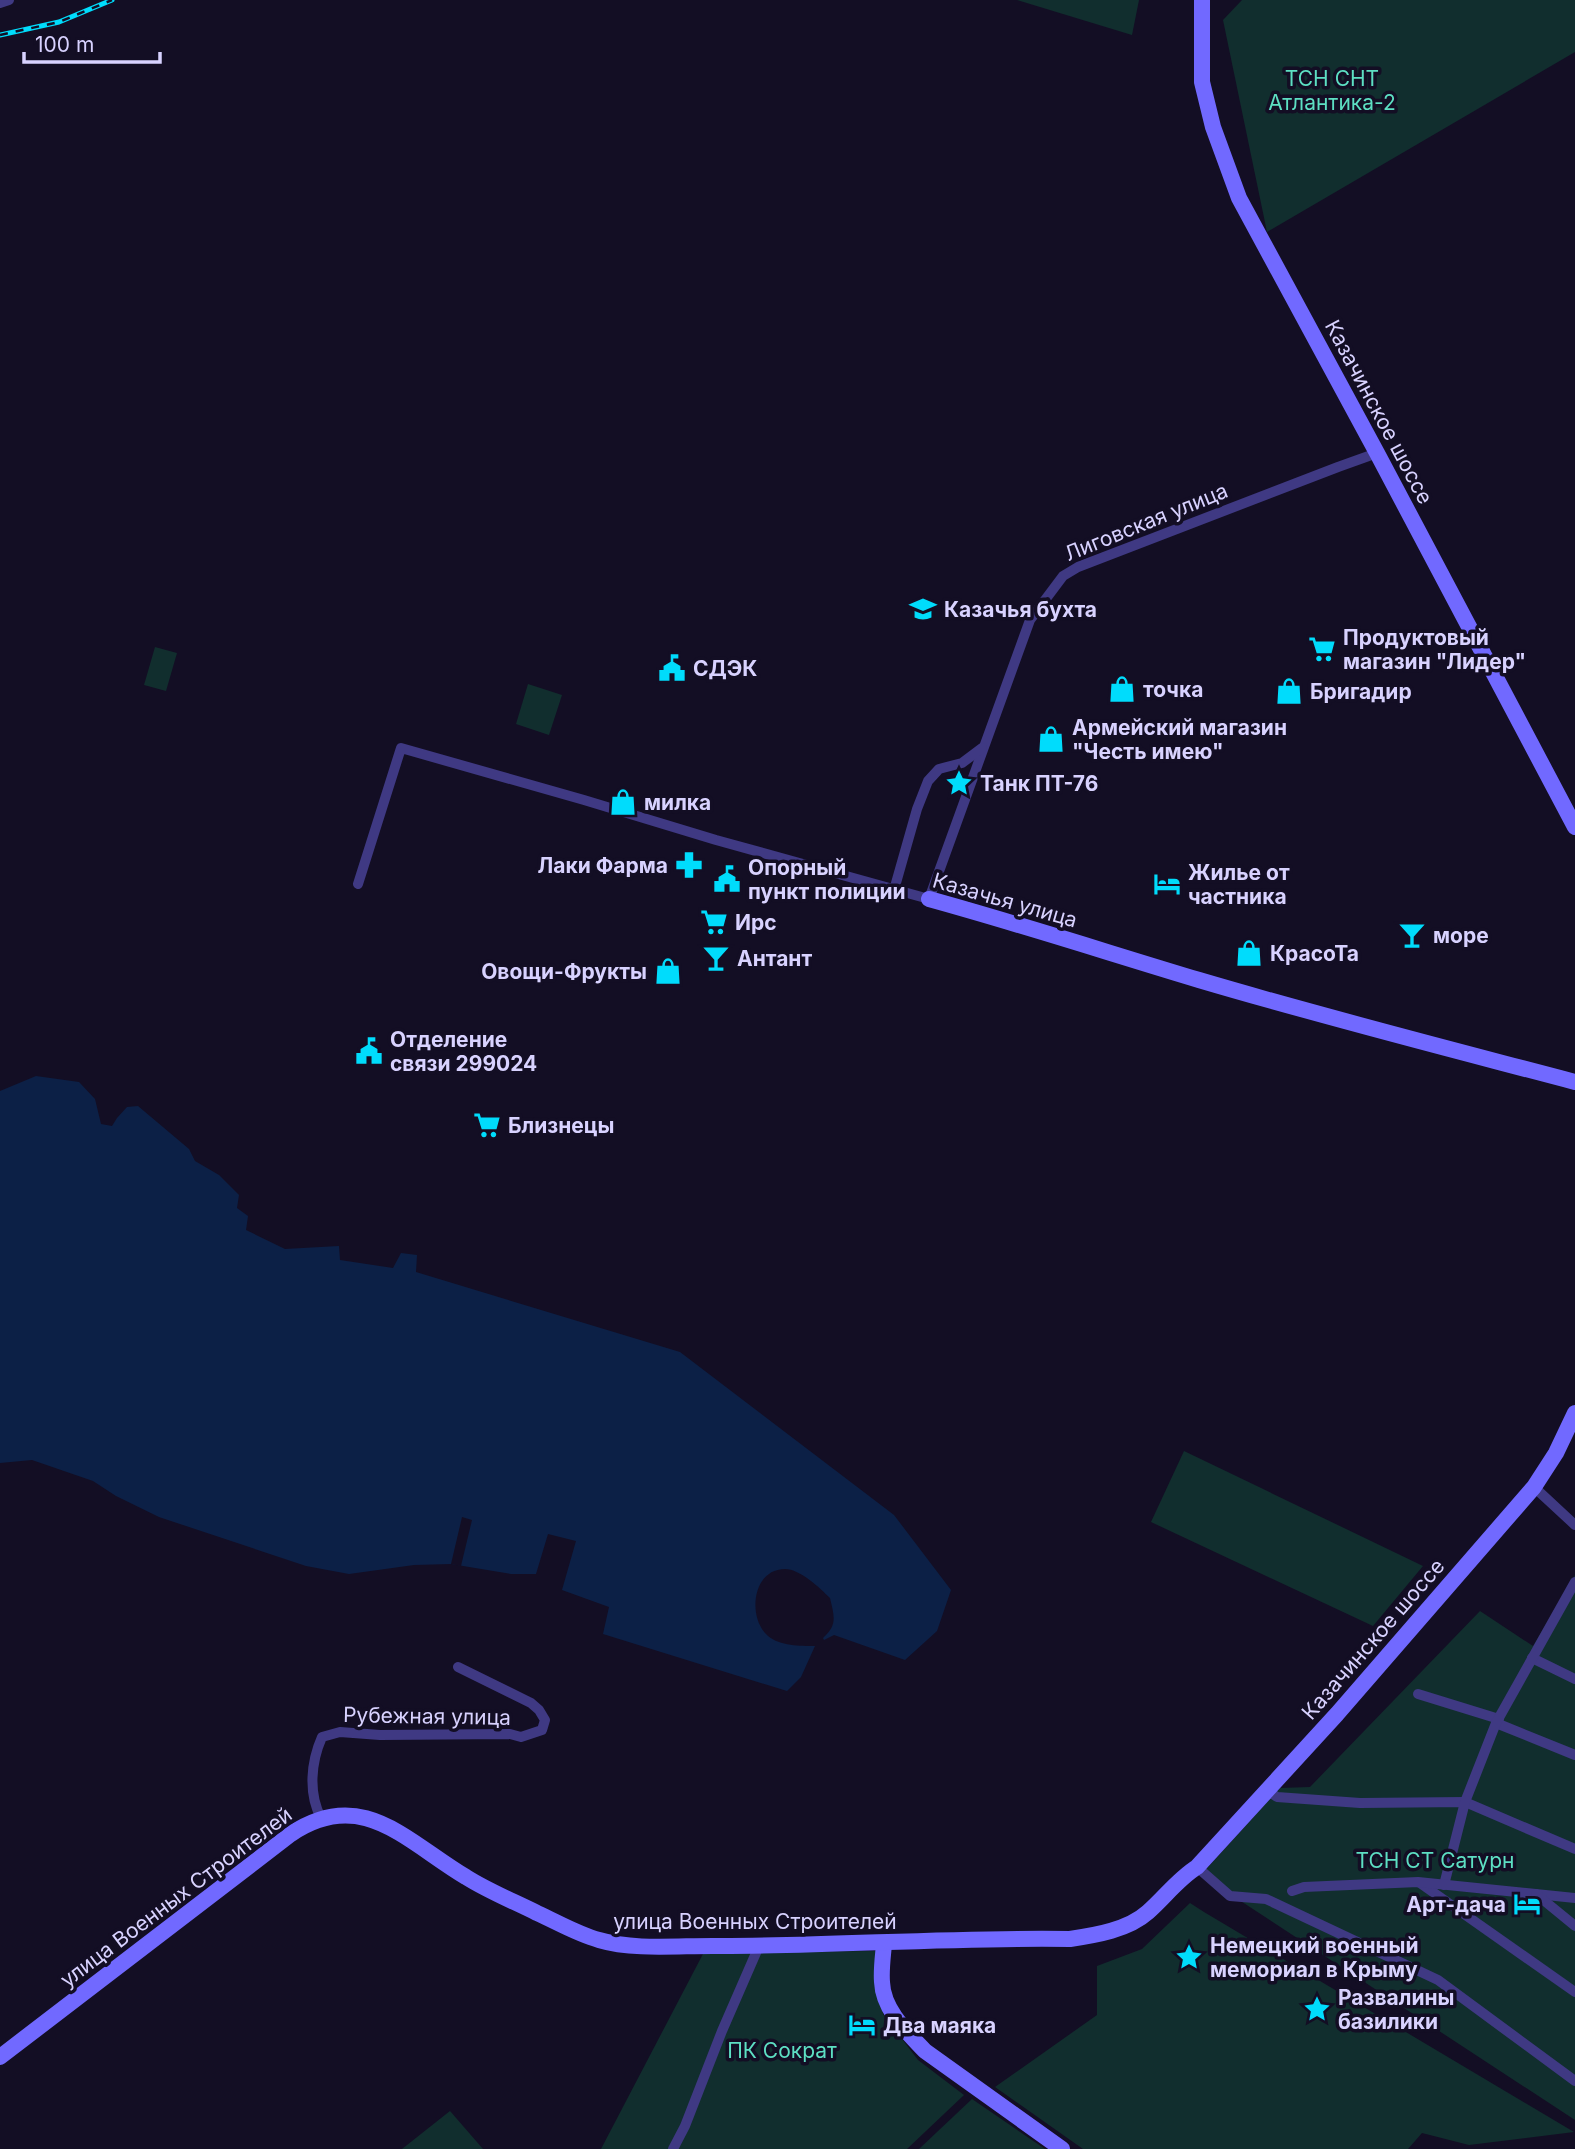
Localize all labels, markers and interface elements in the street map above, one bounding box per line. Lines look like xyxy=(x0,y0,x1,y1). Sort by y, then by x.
scale bar xyxy=(24,21,161,65)
text: 100 m xyxy=(35,32,94,57)
park label: ТСН СНТ Атлантика-2 xyxy=(1268,66,1396,115)
street label: Казачинское шоссе xyxy=(1320,316,1438,508)
street label: Лиговская улица xyxy=(1061,478,1231,566)
school or university icon: Казачья бухта xyxy=(908,594,938,624)
place label: Казачья бухта xyxy=(944,597,1097,622)
place label: Продуктовый магазин "Лидер" xyxy=(1343,625,1526,674)
supermarket icon: Продуктовый магазин "Лидер" xyxy=(1307,634,1337,664)
public building icon: СДЭК xyxy=(657,653,687,683)
place label: СДЭК xyxy=(693,656,757,681)
shop icon: точка xyxy=(1107,674,1137,704)
shop icon: Бригадир xyxy=(1274,676,1304,706)
place label: точка xyxy=(1143,677,1203,702)
place label: Бригадир xyxy=(1310,679,1412,704)
place label: Армейский магазин "Честь имею" xyxy=(1072,715,1287,764)
shop icon: Армейский магазин "Честь имею" xyxy=(1036,724,1066,754)
place icon: Танк ПТ-76 xyxy=(944,768,974,798)
place label: Танк ПТ-76 xyxy=(980,771,1098,796)
shop icon: милка xyxy=(608,787,638,817)
place label: милка xyxy=(644,790,711,815)
pharmacy icon: Лаки Фарма xyxy=(674,850,704,880)
place label: Лаки Фарма xyxy=(538,853,668,878)
place label: Опорный пункт полиции xyxy=(748,855,906,904)
place label: Жилье от частника xyxy=(1188,860,1290,909)
public building icon: Опорный пункт полиции xyxy=(712,864,742,894)
street label: Казачья улица xyxy=(930,867,1080,933)
hotel icon: Жилье от частника xyxy=(1152,869,1182,899)
supermarket icon: Ирс xyxy=(699,907,729,937)
place label: Ирс xyxy=(735,910,777,935)
bar icon: море xyxy=(1397,920,1427,950)
place label: море xyxy=(1433,923,1489,948)
shop icon: КрасоТа xyxy=(1234,938,1264,968)
place label: КрасоТа xyxy=(1270,941,1359,966)
bar icon: Антант xyxy=(701,943,731,973)
place label: Антант xyxy=(737,946,812,971)
shop icon: Овощи-Фрукты xyxy=(653,956,683,986)
place label: Овощи-Фрукты xyxy=(481,959,647,984)
place label: Отделение связи 299024 xyxy=(390,1027,537,1076)
public building icon: Отделение связи 299024 xyxy=(354,1036,384,1066)
supermarket icon: Близнецы xyxy=(472,1110,502,1140)
place label: Близнецы xyxy=(508,1113,615,1138)
street label: Казачинское шоссе xyxy=(1296,1554,1450,1724)
street label: Рубежная улица xyxy=(343,1702,511,1730)
street label: улица Военных Строителей xyxy=(55,1802,297,1992)
park label: ТСН СТ Сатурн xyxy=(1356,1848,1514,1873)
hotel icon: Арт-дача xyxy=(1512,1889,1542,1919)
place label: Арт-дача xyxy=(1406,1892,1506,1917)
street label: улица Военных Строителей xyxy=(613,1909,897,1934)
place label: Немецкий военный мемориал в Крыму xyxy=(1210,1933,1419,1982)
place icon: Немецкий военный мемориал в Крыму xyxy=(1174,1942,1204,1972)
place label: Развалины базилики xyxy=(1338,1985,1455,2034)
place icon: Развалины базилики xyxy=(1302,1994,1332,2024)
hotel icon: Два маяка xyxy=(847,2010,877,2040)
place label: Два маяка xyxy=(883,2013,996,2038)
park label: ПК Сократ xyxy=(727,2038,837,2063)

